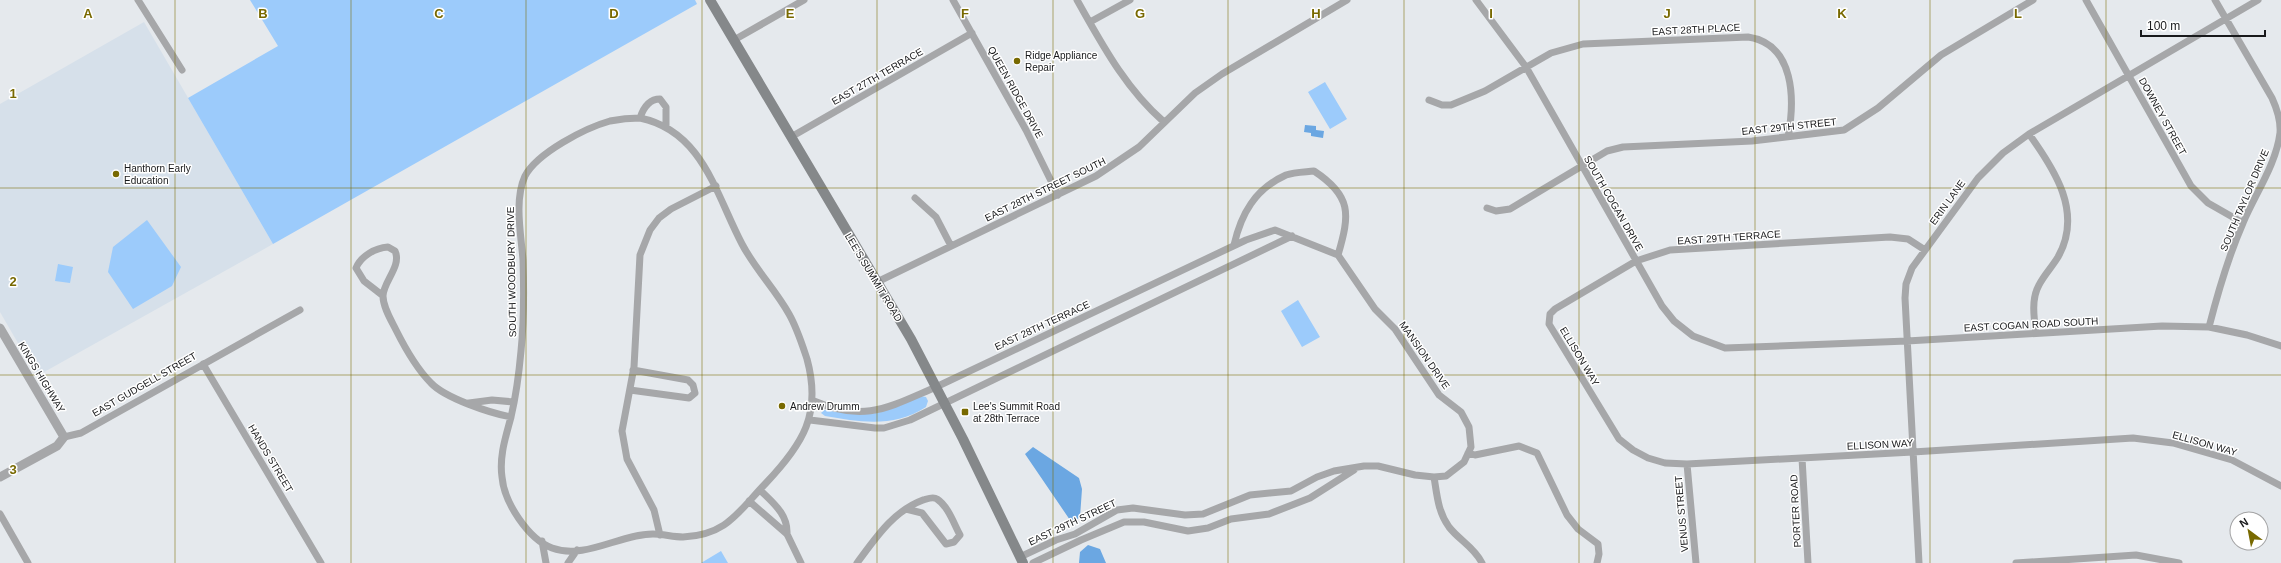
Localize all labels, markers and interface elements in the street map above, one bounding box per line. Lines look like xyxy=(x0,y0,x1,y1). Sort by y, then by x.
text: A xyxy=(83,6,93,21)
text: B xyxy=(258,6,268,21)
text: C xyxy=(434,6,444,21)
text: D xyxy=(609,6,619,21)
text: E xyxy=(786,6,795,21)
text: F xyxy=(961,6,969,21)
text: G xyxy=(1135,6,1145,21)
text: H xyxy=(1311,6,1321,21)
text: I xyxy=(1489,6,1493,21)
text: J xyxy=(1663,6,1671,21)
text: K xyxy=(1837,6,1847,21)
text: L xyxy=(2014,6,2022,21)
scale bar xyxy=(2141,12,2265,38)
text: 100 m xyxy=(2147,19,2180,33)
street label: EAST 28TH PLACE xyxy=(1651,22,1741,37)
street label: QUEEN RIDGE DRIVE xyxy=(986,44,1046,140)
street label: EAST 27TH TERRACE xyxy=(830,46,925,107)
place label: Ridge Appliance Repair xyxy=(1025,50,1098,73)
marker: Ridge Appliance Repair xyxy=(1012,56,1022,66)
street label: DOWNEY STREET xyxy=(2137,76,2188,157)
text: 1 xyxy=(9,86,17,101)
street label: EAST 29TH STREET xyxy=(1741,116,1837,137)
street label: SOUTH TAYLOR DRIVE xyxy=(2218,147,2271,253)
street label: SOUTH COGAN DRIVE xyxy=(1582,154,1645,253)
street label: EAST 28TH STREET SOUTH xyxy=(983,155,1107,224)
place label: Hanthorn Early Education xyxy=(124,163,191,186)
marker: Hanthorn Early Education xyxy=(111,169,121,179)
street label: ERIN LANE xyxy=(1927,177,1968,227)
street label: SOUTH WOODBURY DRIVE xyxy=(505,206,518,337)
street label: EAST 29TH TERRACE xyxy=(1677,228,1781,247)
street label: LEE'S SUMMIT ROAD xyxy=(843,231,904,323)
text: 2 xyxy=(9,274,17,289)
street label: EAST 28TH TERRACE xyxy=(993,298,1092,352)
street label: EAST COGAN ROAD SOUTH xyxy=(1963,315,2099,334)
street label: MANSION DRIVE xyxy=(1397,319,1452,391)
street label: ELLISON WAY xyxy=(1558,325,1602,388)
street label: KINGS HIGHWAY xyxy=(16,340,67,415)
street label: EAST GUDGELL STREET xyxy=(90,350,198,419)
marker: Andrew Drumm xyxy=(777,401,787,411)
place label: Andrew Drumm xyxy=(790,401,859,412)
place label: Lee's Summit Road at 28th Terrace xyxy=(973,401,1060,424)
marker: Lee's Summit Road at 28th Terrace xyxy=(960,407,970,417)
street label: HANDS STREET xyxy=(246,422,295,494)
street label: ELLISON WAY xyxy=(2171,429,2239,458)
street label: ELLISON WAY xyxy=(1846,437,1914,452)
text: 3 xyxy=(9,462,17,477)
street label: PORTER ROAD xyxy=(1788,474,1803,548)
street label: VENUS STREET xyxy=(1673,475,1690,553)
street label: EAST 29TH STREET xyxy=(1027,497,1118,548)
north arrow xyxy=(2229,511,2269,551)
text: N xyxy=(2237,515,2250,530)

